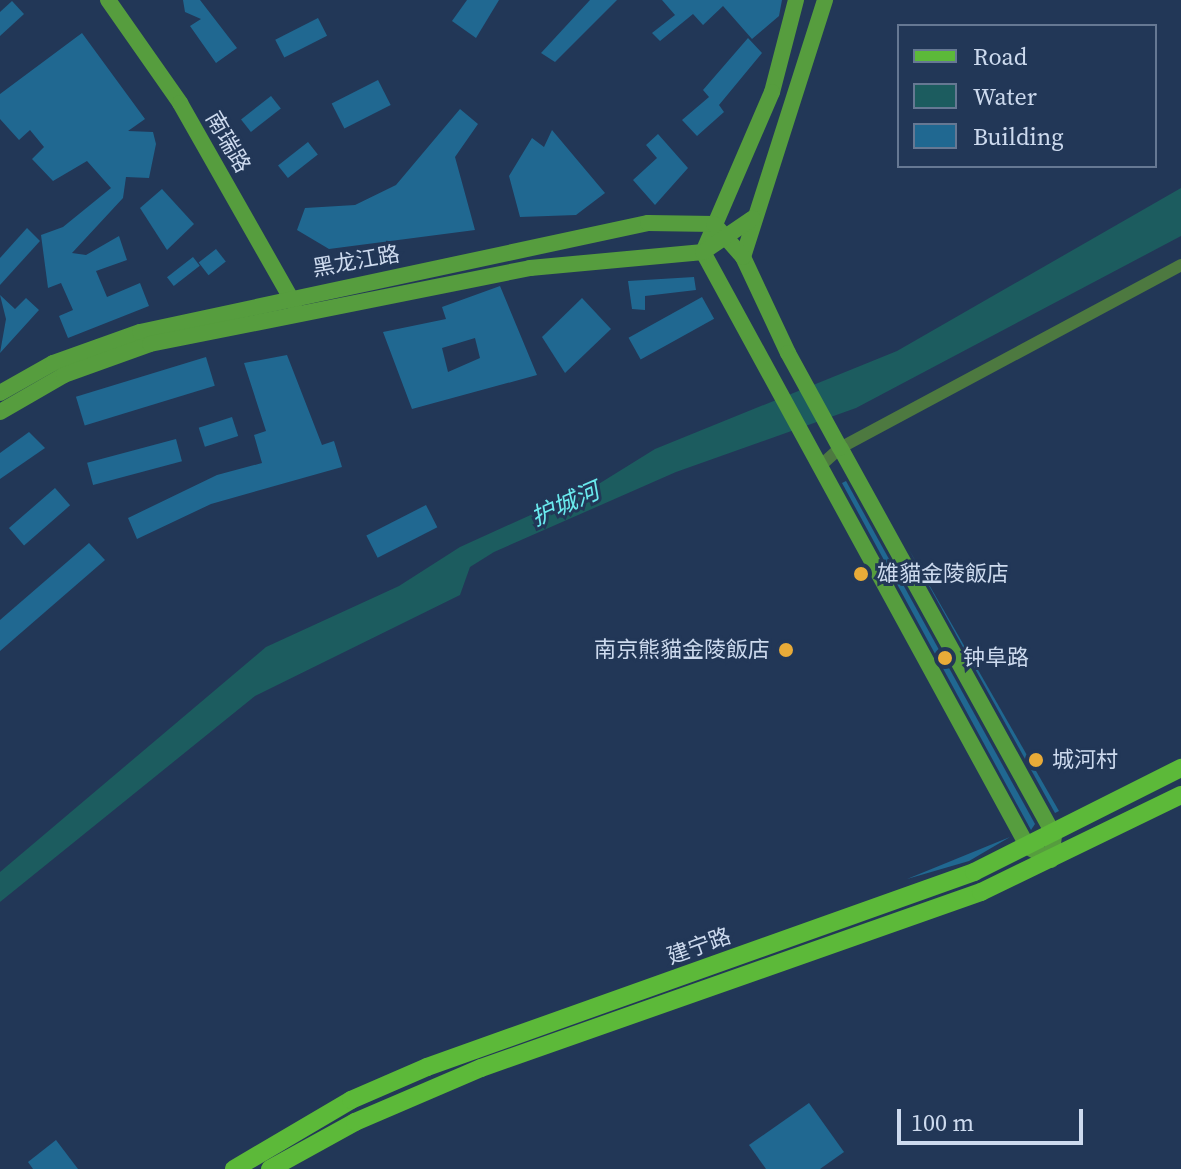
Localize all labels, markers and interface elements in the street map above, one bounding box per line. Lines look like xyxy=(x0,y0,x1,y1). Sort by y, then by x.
legend xyxy=(897,24,1157,168)
text: Road xyxy=(973,40,1027,73)
text: Water xyxy=(973,80,1037,113)
street label: 南瑞路 xyxy=(200,107,256,177)
text: Building xyxy=(973,120,1064,153)
street label: 黑龙江路 xyxy=(310,240,402,282)
water label: 护城河 xyxy=(526,476,604,532)
place label: 雄貓金陵飯店 xyxy=(877,561,1009,587)
marker: 雄貓金陵飯店 xyxy=(852,565,870,583)
place label: 南京熊貓金陵飯店 xyxy=(594,637,770,663)
marker: 南京熊貓金陵飯店 xyxy=(777,641,795,659)
place label: 钟阜路 xyxy=(963,645,1029,671)
marker: 钟阜路 xyxy=(934,647,956,669)
place label: 城河村 xyxy=(1052,747,1118,773)
marker: 城河村 xyxy=(1027,751,1045,769)
street label: 建宁路 xyxy=(663,922,735,970)
scale bar xyxy=(901,1093,1087,1143)
text: 100 m xyxy=(911,1106,974,1139)

